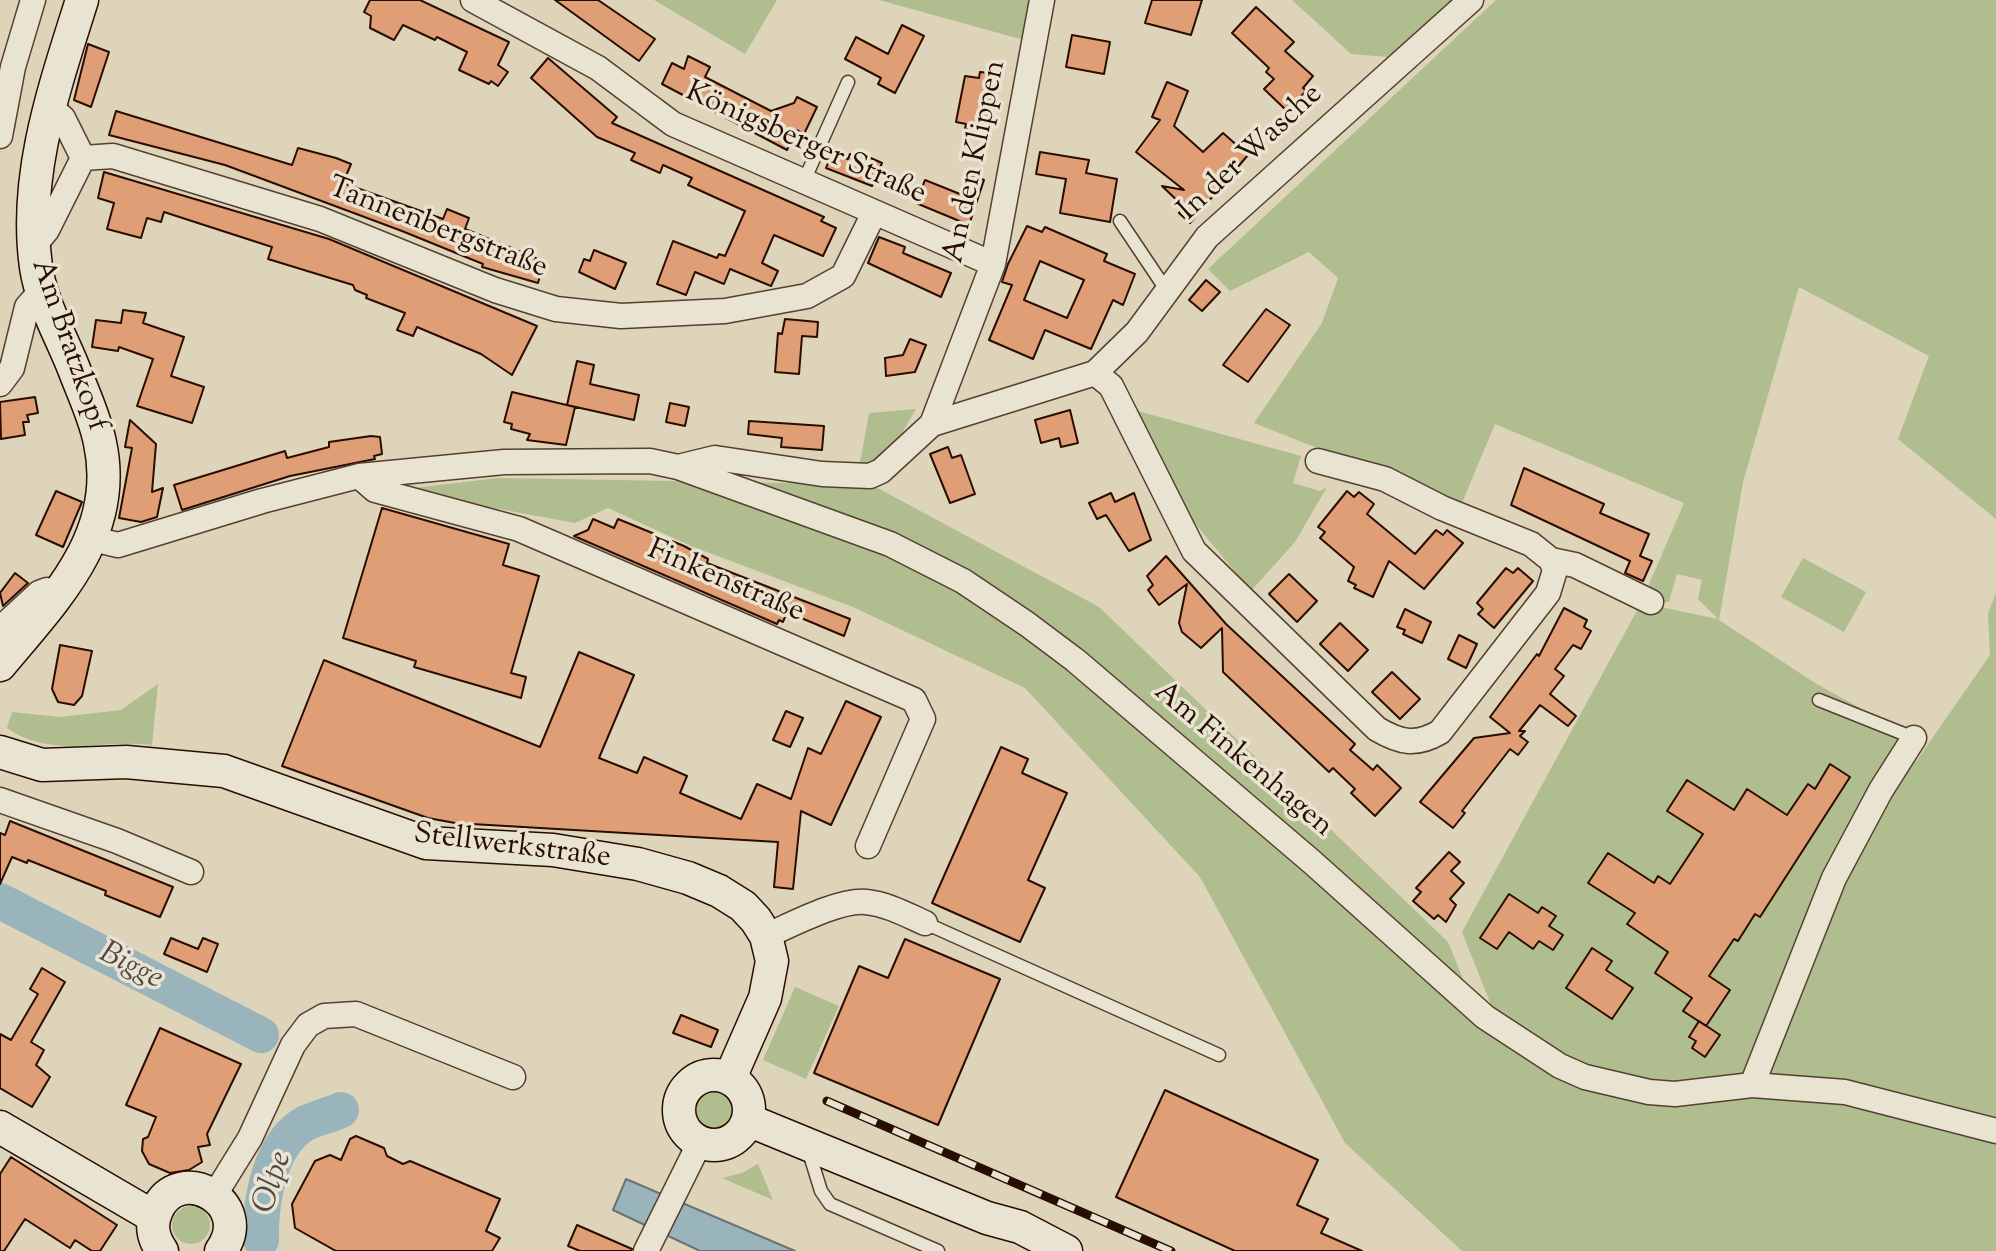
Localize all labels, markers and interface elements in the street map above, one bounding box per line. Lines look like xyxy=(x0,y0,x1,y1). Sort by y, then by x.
street label: An den Klippen xyxy=(938,57,1016,267)
street label: Königsberger Straße xyxy=(679,76,931,214)
street label: In der Wasche xyxy=(1172,78,1332,230)
street label: Tannenbergstraße xyxy=(322,172,552,288)
street label: Am Bratzkopf xyxy=(21,255,113,437)
street label: Finkenstraße xyxy=(641,534,809,632)
street label: Am Finkenhagen xyxy=(1145,676,1339,846)
street label: Stellwerkstraße xyxy=(411,818,613,878)
water label: Bigge xyxy=(92,936,168,1000)
water label: Olpe xyxy=(247,1147,303,1219)

